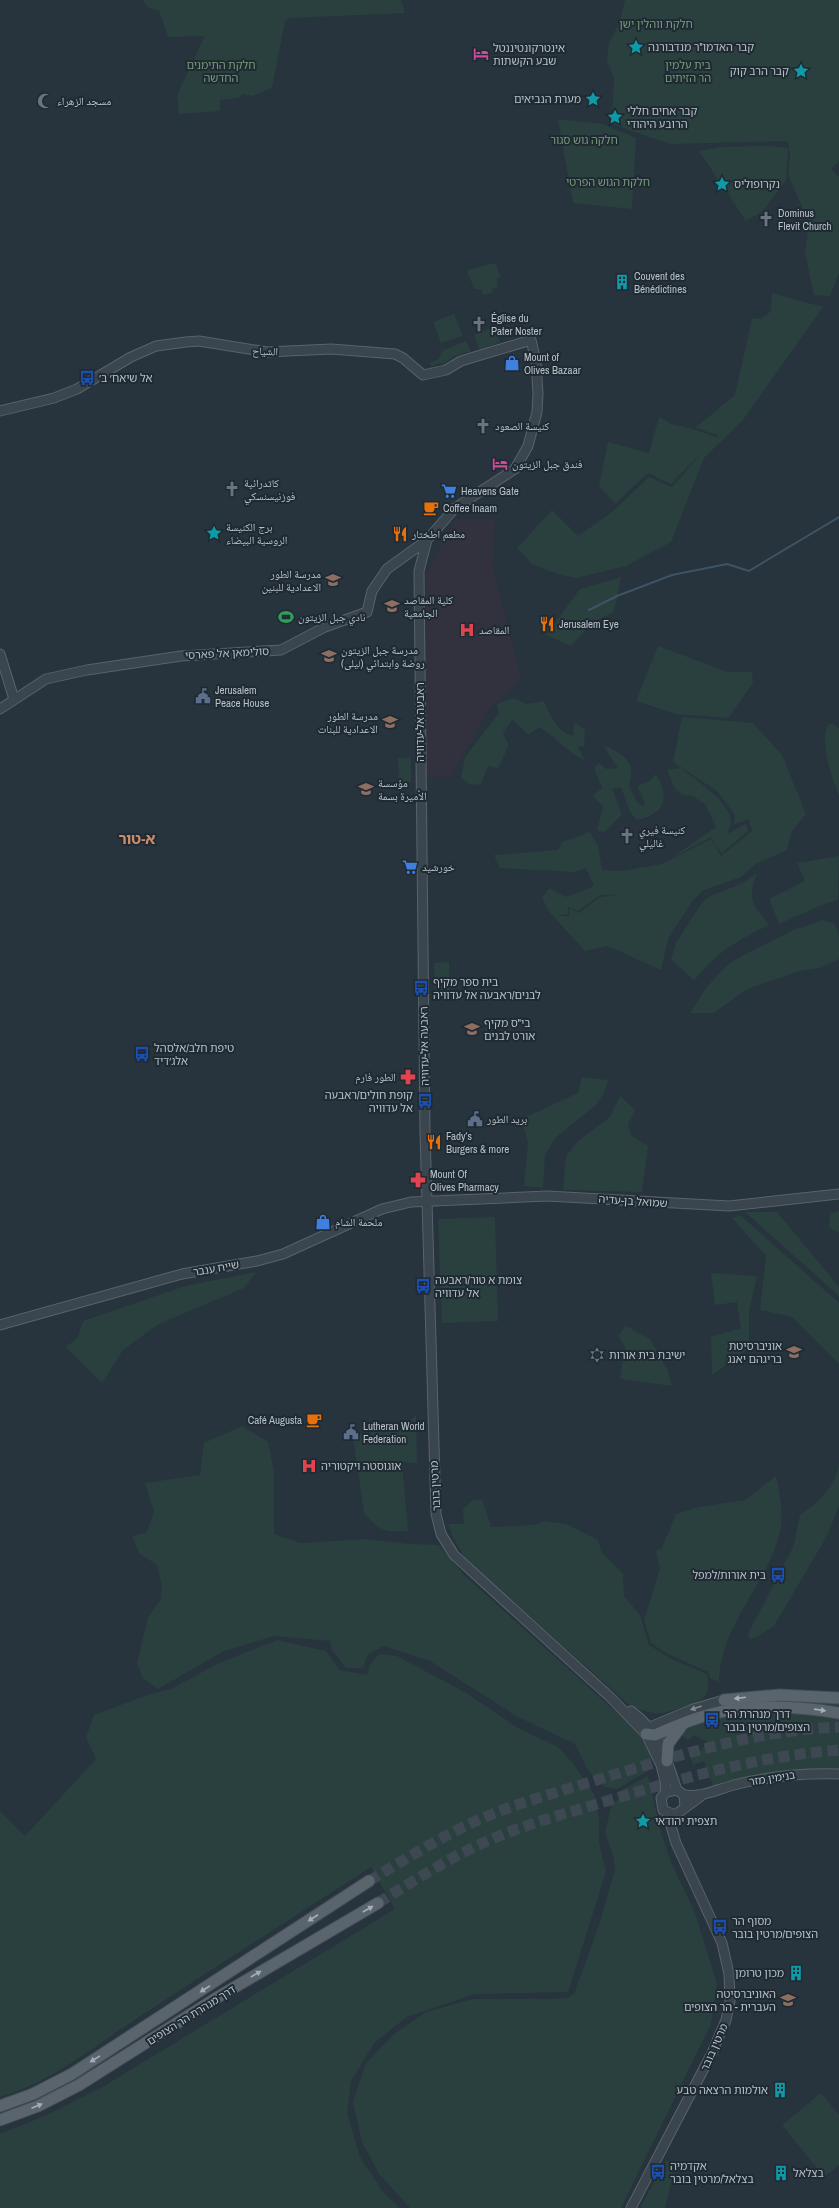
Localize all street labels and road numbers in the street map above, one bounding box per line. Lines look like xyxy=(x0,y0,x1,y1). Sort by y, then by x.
street label: الشياح xyxy=(252,344,278,358)
street label: סולימאן אל פארסי xyxy=(185,644,269,662)
street label: ראבעה אל-עדוויה xyxy=(413,682,427,762)
street label: ראבעה אל-עדוויה xyxy=(416,1006,432,1086)
street label: שמואל בן-עדיה xyxy=(598,1192,668,1210)
street label: שייח ענבר xyxy=(192,1257,240,1279)
street label: מרטין בובר xyxy=(427,1460,443,1512)
street label: בנימין מזר xyxy=(748,1767,796,1789)
street label: דרך מנהרת הר הצופים xyxy=(144,1982,238,2048)
street label: מרטין בובר xyxy=(697,2021,731,2073)

